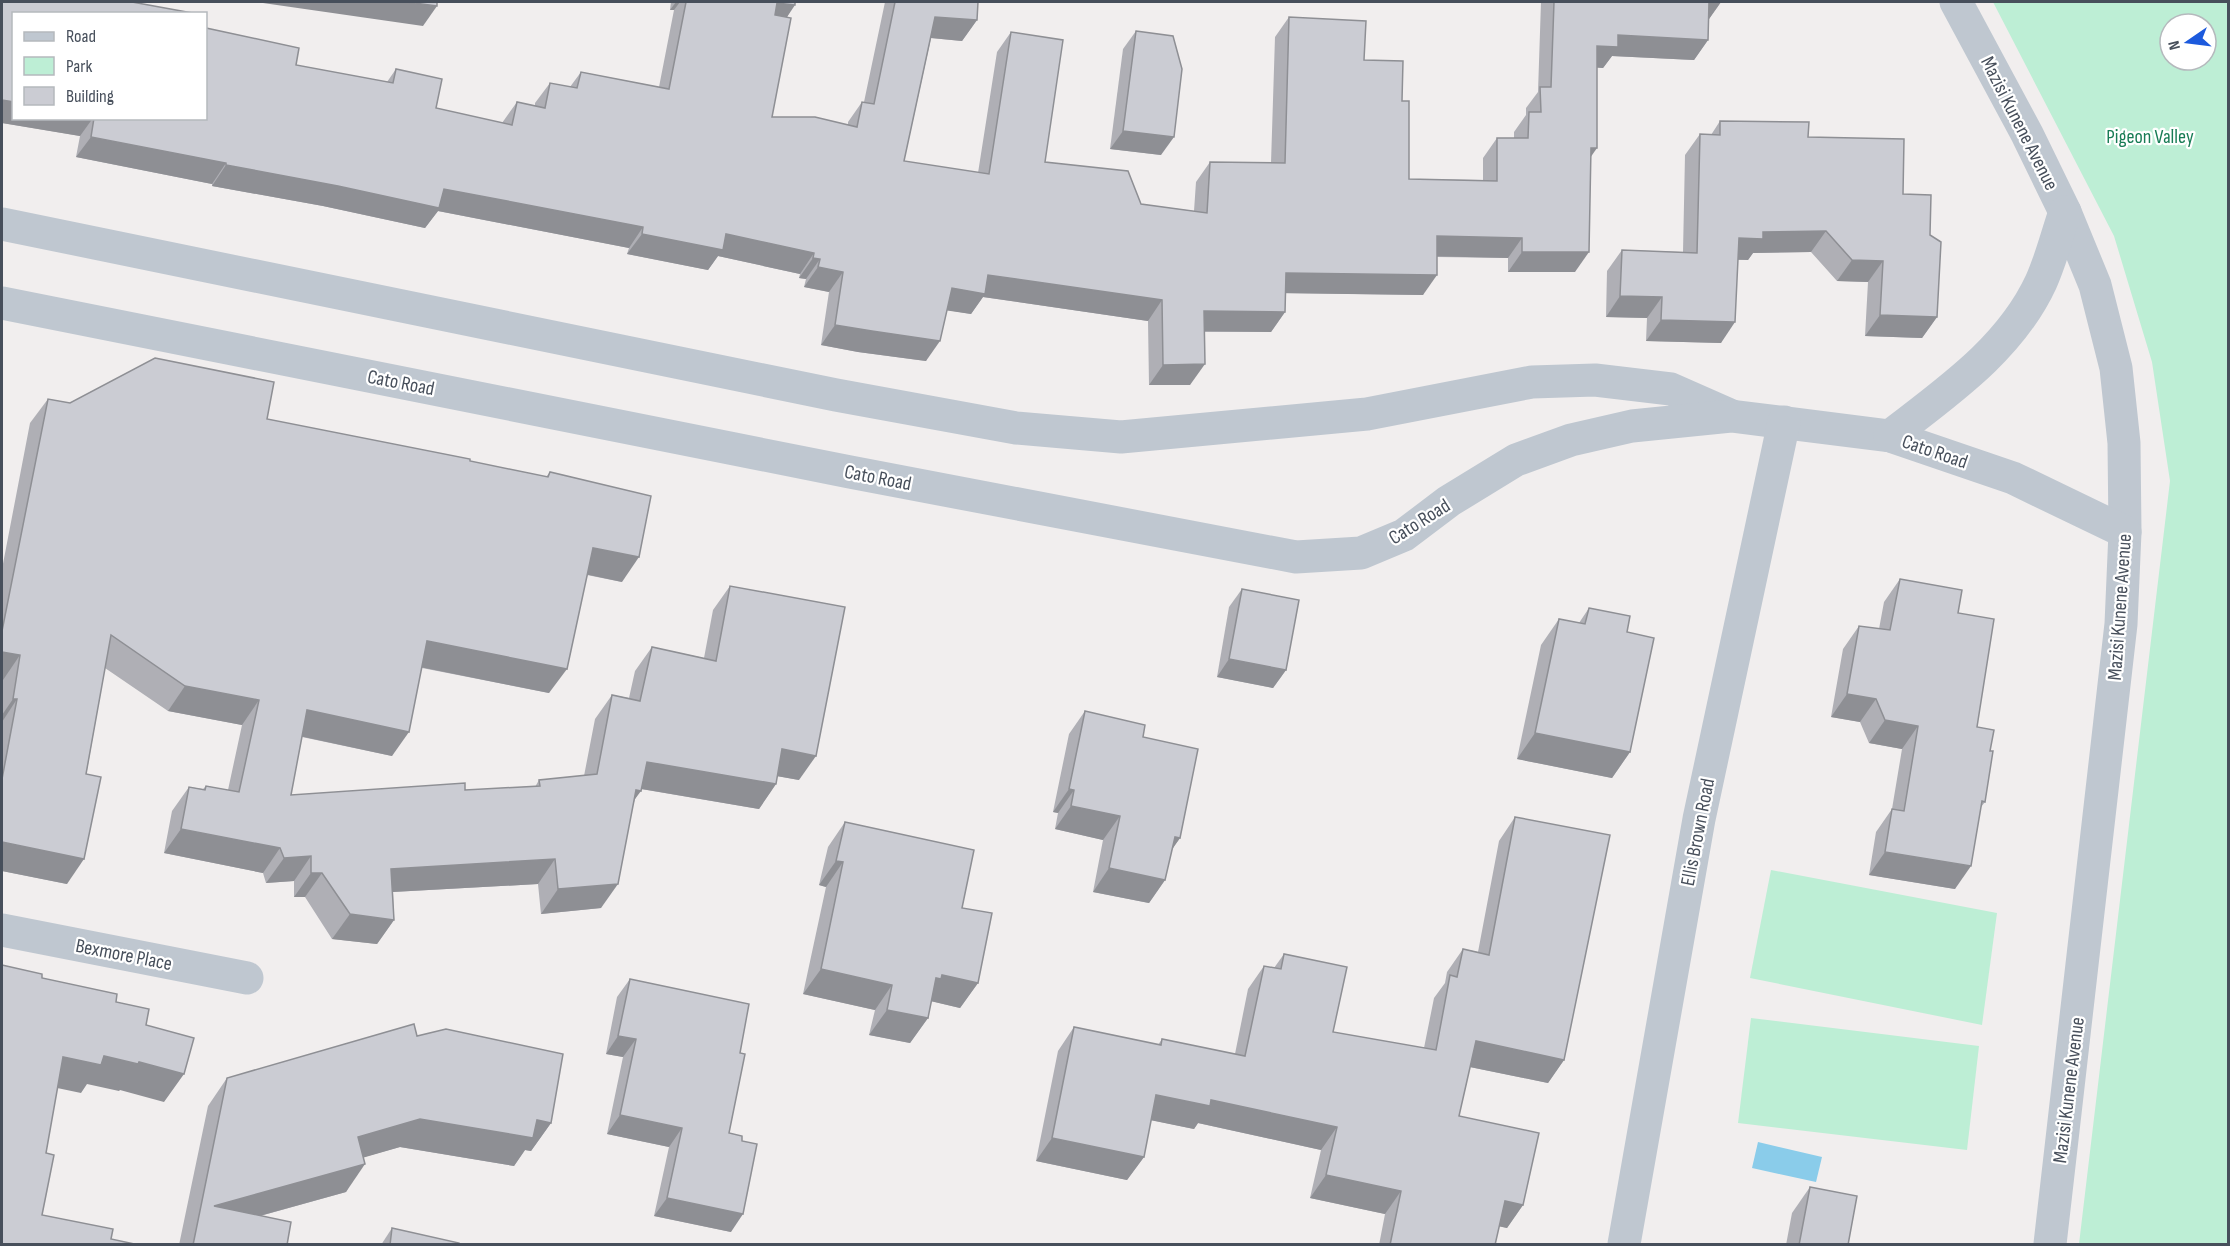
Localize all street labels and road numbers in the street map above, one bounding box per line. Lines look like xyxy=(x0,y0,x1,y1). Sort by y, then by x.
street label: Mazisi Kunene Avenue xyxy=(1975,53,2063,194)
street label: Cato Road xyxy=(365,365,436,401)
street label: Cato Road xyxy=(1899,430,1971,474)
street label: Cato Road xyxy=(842,460,913,496)
street label: Cato Road xyxy=(1384,494,1455,550)
street label: Mazisi Kunene Avenue xyxy=(2103,533,2137,681)
street label: Ellis Brown Road xyxy=(1676,776,1720,888)
street label: Bexmore Place xyxy=(73,934,174,976)
street label: Mazisi Kunene Avenue xyxy=(2048,1016,2090,1165)

